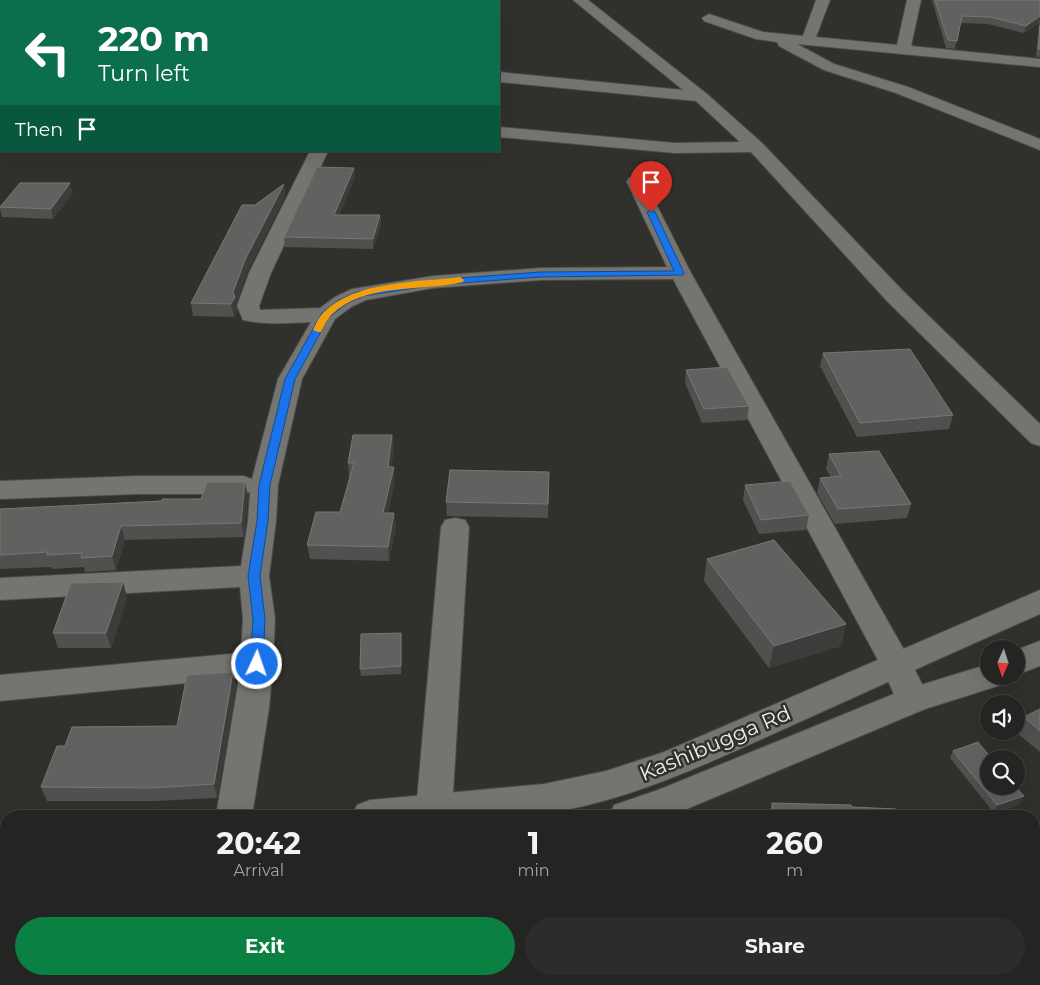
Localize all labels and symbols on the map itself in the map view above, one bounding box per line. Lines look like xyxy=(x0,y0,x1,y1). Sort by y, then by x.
pin xyxy=(630,161,672,212)
position arrow xyxy=(230,637,282,689)
north arrow xyxy=(980,640,1025,685)
street label: Kashibugga Rd xyxy=(636,700,794,786)

